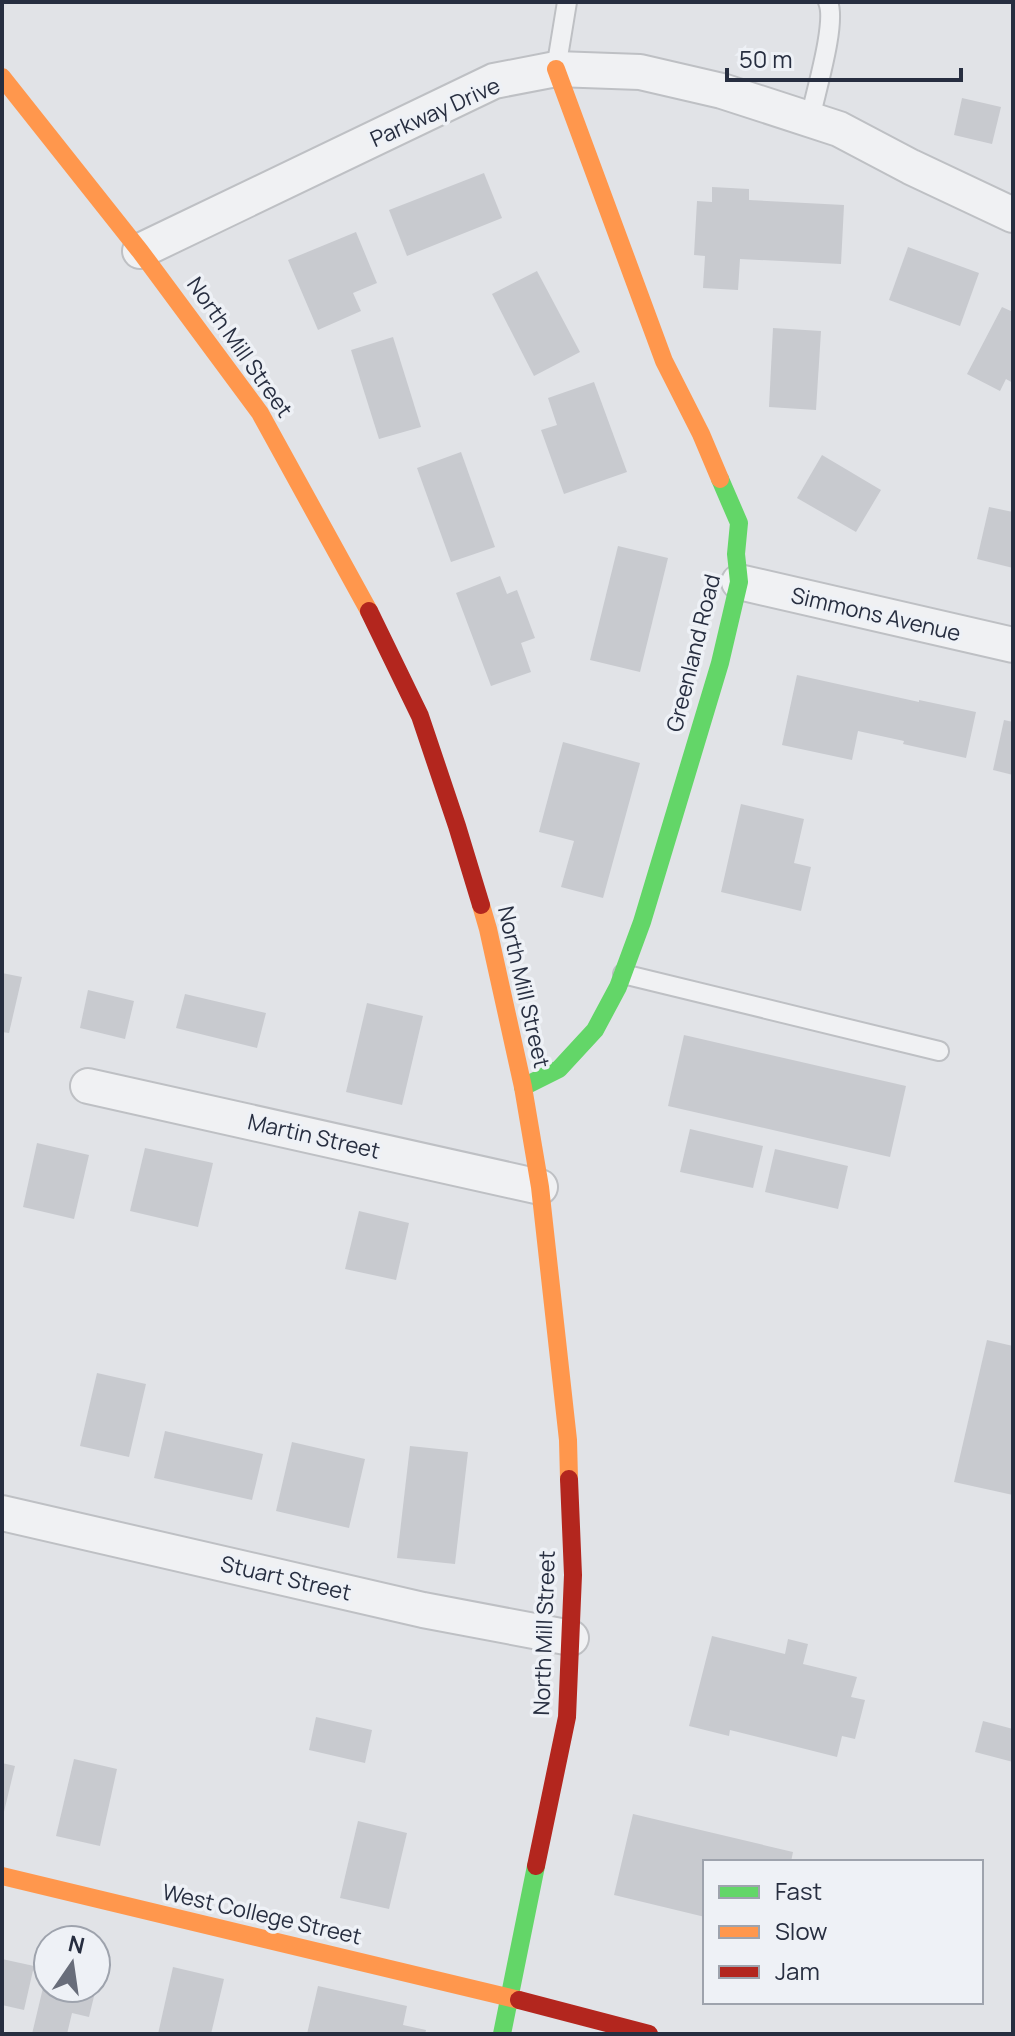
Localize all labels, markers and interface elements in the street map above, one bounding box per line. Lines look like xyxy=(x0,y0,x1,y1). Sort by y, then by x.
scale bar xyxy=(727,32,961,82)
text: 50 m xyxy=(739,42,793,75)
street label: Parkway Drive xyxy=(365,70,505,154)
street label: North Mill Street xyxy=(180,271,300,423)
street label: Greenland Road xyxy=(659,571,727,735)
street label: Simmons Avenue xyxy=(788,580,964,648)
street label: North Mill Street xyxy=(491,903,557,1071)
street label: Martin Street xyxy=(245,1106,383,1166)
street label: Stuart Street xyxy=(218,1548,355,1608)
street label: North Mill Street xyxy=(526,1550,562,1716)
legend xyxy=(703,1860,983,2004)
text: Fast xyxy=(775,1874,822,1907)
street label: West College Street xyxy=(159,1876,365,1952)
text: Slow xyxy=(775,1914,828,1947)
north arrow xyxy=(32,1924,112,2004)
text: N xyxy=(65,1928,88,1961)
text: Jam xyxy=(775,1954,820,1987)

